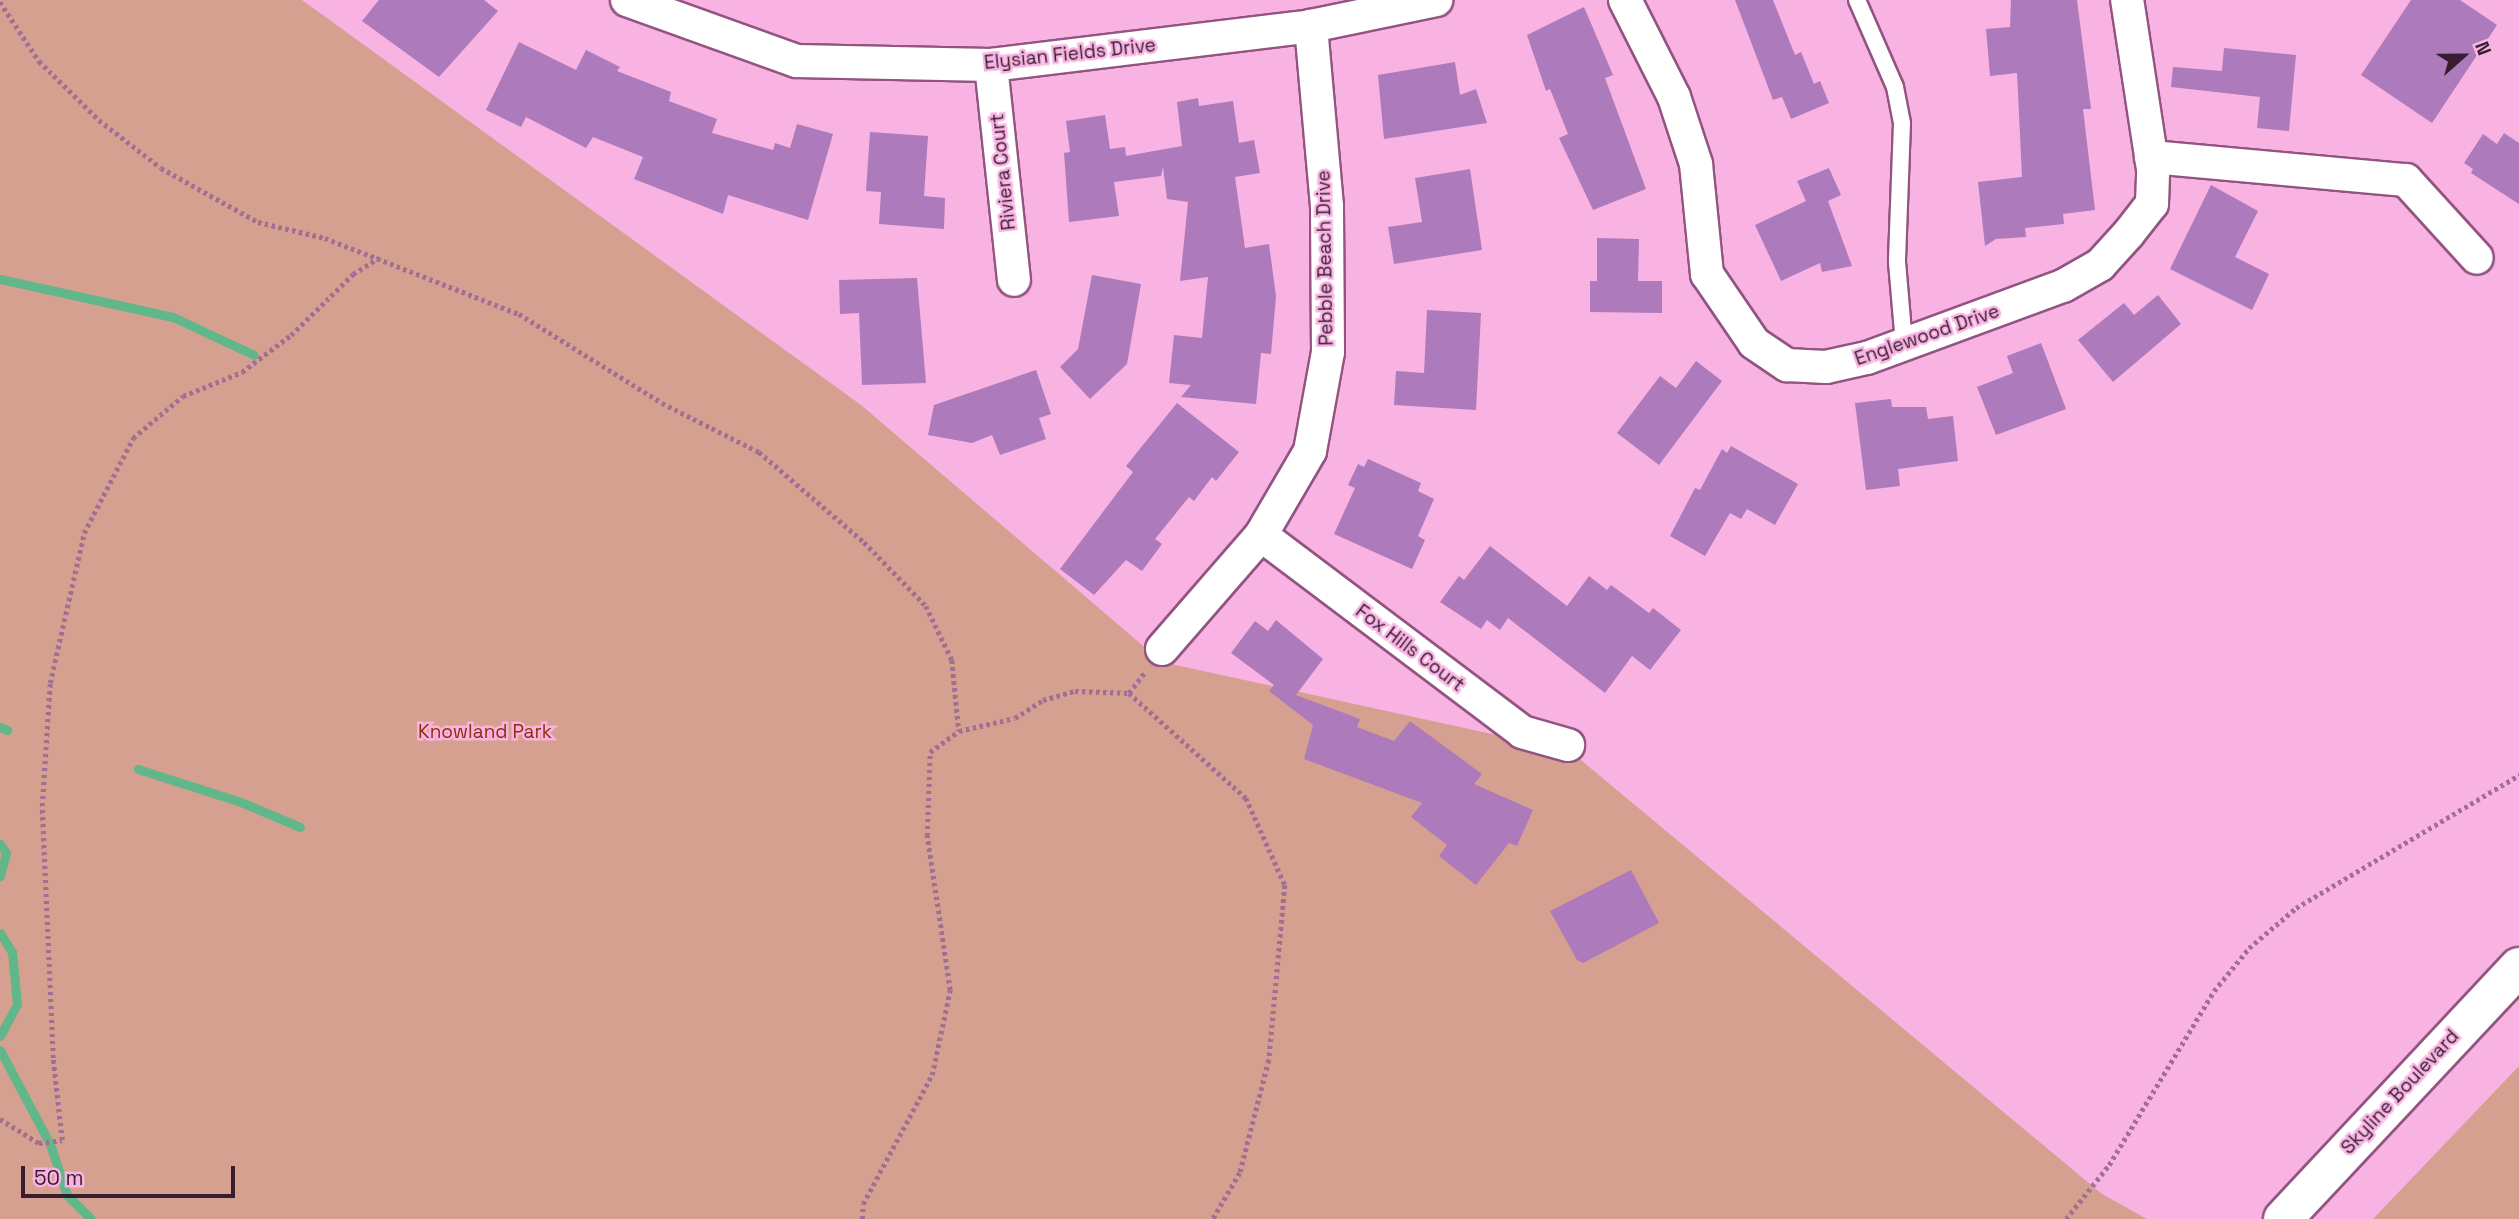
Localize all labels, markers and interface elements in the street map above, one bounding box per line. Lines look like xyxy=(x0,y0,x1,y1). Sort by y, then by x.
north arrow xyxy=(2428,21,2498,91)
street label: Elysian Fields Drive xyxy=(983,34,1157,74)
text: N xyxy=(2469,38,2497,59)
street label: Riviera Court xyxy=(986,113,1020,231)
street label: Pebble Beach Drive xyxy=(1312,170,1338,346)
street label: Englewood Drive xyxy=(1852,300,2002,370)
street label: Fox Hills Court xyxy=(1351,600,1469,696)
park label: Knowland Park xyxy=(418,721,552,743)
street label: Skyline Boulevard xyxy=(2336,1025,2464,1159)
scale bar xyxy=(24,1152,238,1196)
text: 50 m xyxy=(34,1164,84,1191)

